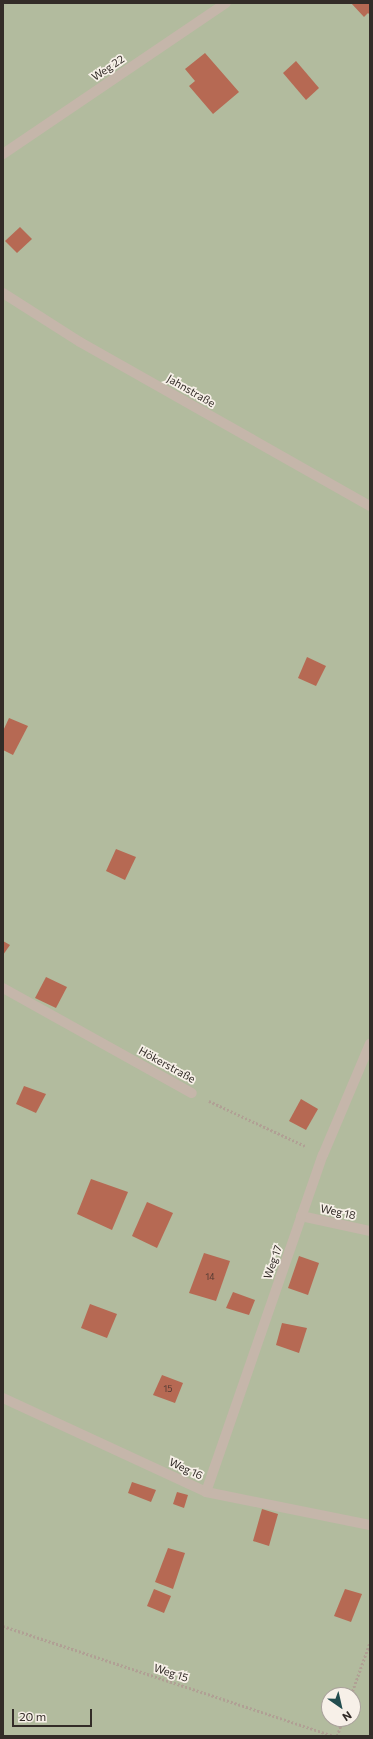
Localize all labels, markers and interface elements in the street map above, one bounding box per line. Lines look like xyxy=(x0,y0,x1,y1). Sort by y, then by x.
street label: Weg 22 xyxy=(89,52,127,84)
street label: Jahnstraße xyxy=(165,372,217,410)
street label: Hökerstraße xyxy=(136,1044,198,1086)
street label: Weg 18 xyxy=(319,1202,357,1222)
street label: Weg 17 xyxy=(261,1243,285,1281)
house number: 14 xyxy=(205,1272,215,1282)
house number: 15 xyxy=(163,1384,173,1394)
street label: Weg 16 xyxy=(167,1455,205,1483)
street label: Weg 15 xyxy=(152,1661,190,1685)
north arrow xyxy=(321,1687,361,1727)
scale bar xyxy=(14,1701,94,1727)
text: 20 m xyxy=(19,1709,46,1723)
text: N xyxy=(340,1709,354,1724)

